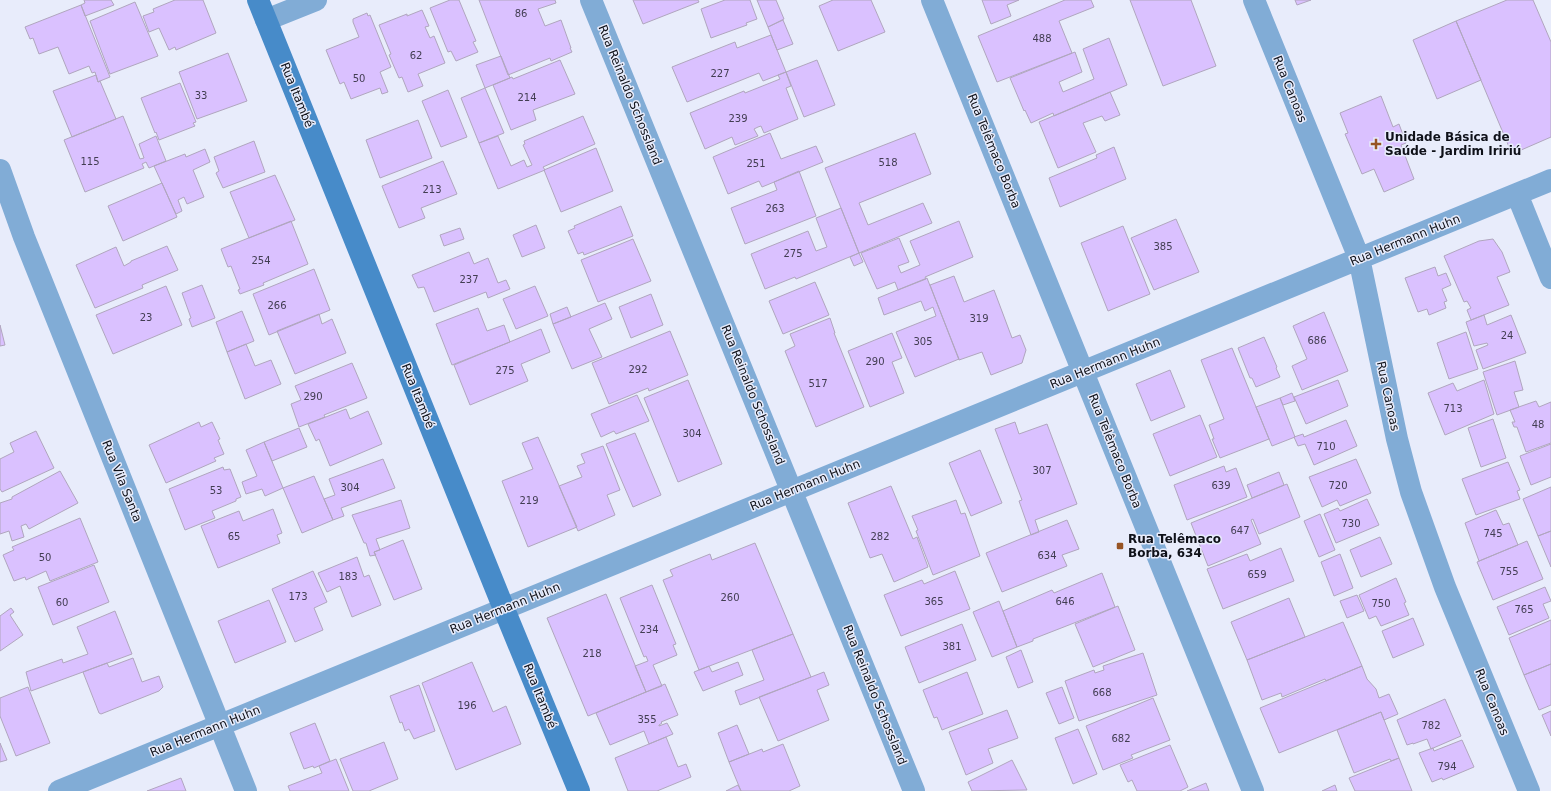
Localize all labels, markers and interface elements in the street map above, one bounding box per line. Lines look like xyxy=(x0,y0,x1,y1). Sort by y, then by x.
house number: 86 xyxy=(515,8,527,19)
street label: Rua Reinaldo Schossland xyxy=(595,23,665,167)
house number: 488 xyxy=(1032,33,1052,44)
house number: 62 xyxy=(410,50,422,61)
street label: Rua Canoas xyxy=(1270,54,1310,124)
street label: Rua Itambé xyxy=(278,60,316,130)
house number: 227 xyxy=(710,68,730,79)
house number: 50 xyxy=(353,73,365,84)
house number: 33 xyxy=(195,90,207,101)
house number: 214 xyxy=(517,92,537,103)
street label: Rua Telêmaco Borba xyxy=(965,92,1023,210)
house number: 239 xyxy=(728,113,748,124)
place label: Unidade Básica de Saúde - Jardim Iririú xyxy=(1385,130,1521,158)
marker: Unidade Básica de Saúde - Jardim Iririú xyxy=(1370,138,1382,150)
house number: 115 xyxy=(80,156,100,167)
house number: 518 xyxy=(878,157,898,168)
house number: 251 xyxy=(746,158,766,169)
house number: 213 xyxy=(422,184,442,195)
house number: 263 xyxy=(765,203,785,214)
street label: Rua Hermann Huhn xyxy=(1348,211,1462,269)
house number: 385 xyxy=(1153,241,1173,252)
house number: 275 xyxy=(783,248,803,259)
house number: 254 xyxy=(251,255,271,266)
house number: 237 xyxy=(459,274,479,285)
house number: 266 xyxy=(267,300,287,311)
house number: 23 xyxy=(140,312,152,323)
house number: 319 xyxy=(969,313,989,324)
street label: Rua Reinaldo Schossland xyxy=(718,323,788,467)
house number: 24 xyxy=(1501,330,1513,341)
street label: Rua Hermann Huhn xyxy=(1048,334,1162,392)
house number: 686 xyxy=(1307,335,1327,346)
house number: 305 xyxy=(913,336,933,347)
house number: 290 xyxy=(865,356,885,367)
street label: Rua Canoas xyxy=(1374,360,1402,432)
street label: Rua Itambé xyxy=(399,361,437,431)
house number: 292 xyxy=(628,364,648,375)
house number: 275 xyxy=(495,365,515,376)
house number: 517 xyxy=(808,378,828,389)
house number: 290 xyxy=(303,391,323,402)
street label: Rua Telêmaco Borba xyxy=(1086,392,1144,510)
house number: 713 xyxy=(1443,403,1463,414)
house number: 48 xyxy=(1532,419,1544,430)
house number: 304 xyxy=(682,428,702,439)
street label: Rua Vila Santa xyxy=(99,438,145,524)
house number: 710 xyxy=(1316,441,1336,452)
street label: Rua Hermann Huhn xyxy=(748,456,862,514)
house number: 307 xyxy=(1032,465,1052,476)
house number: 639 xyxy=(1211,480,1231,491)
house number: 720 xyxy=(1328,480,1348,491)
house number: 304 xyxy=(340,482,360,493)
house number: 53 xyxy=(210,485,222,496)
house number: 219 xyxy=(519,495,539,506)
house number: 730 xyxy=(1341,518,1361,529)
house number: 647 xyxy=(1230,525,1250,536)
house number: 745 xyxy=(1483,528,1503,539)
house number: 65 xyxy=(228,531,240,542)
house number: 282 xyxy=(870,531,890,542)
place label: Rua Telêmaco Borba, 634 xyxy=(1128,532,1221,560)
marker: Rua Telêmaco Borba, 634 xyxy=(1115,541,1125,551)
house number: 634 xyxy=(1037,550,1057,561)
house number: 50 xyxy=(39,552,51,563)
house number: 755 xyxy=(1499,566,1519,577)
house number: 659 xyxy=(1247,569,1267,580)
house number: 183 xyxy=(338,571,358,582)
street label: Rua Hermann Huhn xyxy=(448,579,562,637)
house number: 173 xyxy=(288,591,308,602)
house number: 260 xyxy=(720,592,740,603)
house number: 365 xyxy=(924,596,944,607)
house number: 646 xyxy=(1055,596,1075,607)
house number: 60 xyxy=(56,597,68,608)
house number: 750 xyxy=(1371,598,1391,609)
house number: 765 xyxy=(1514,604,1534,615)
street label: Rua Reinaldo Schossland xyxy=(840,623,910,767)
house number: 234 xyxy=(639,624,659,635)
house number: 381 xyxy=(942,641,962,652)
house number: 218 xyxy=(582,648,602,659)
street label: Rua Itambé xyxy=(521,661,559,731)
street label: Rua Canoas xyxy=(1472,667,1512,737)
house number: 668 xyxy=(1092,687,1112,698)
house number: 196 xyxy=(457,700,477,711)
street label: Rua Hermann Huhn xyxy=(148,702,262,760)
house number: 355 xyxy=(637,714,657,725)
house number: 782 xyxy=(1421,720,1441,731)
house number: 682 xyxy=(1111,733,1131,744)
house number: 794 xyxy=(1437,761,1457,772)

